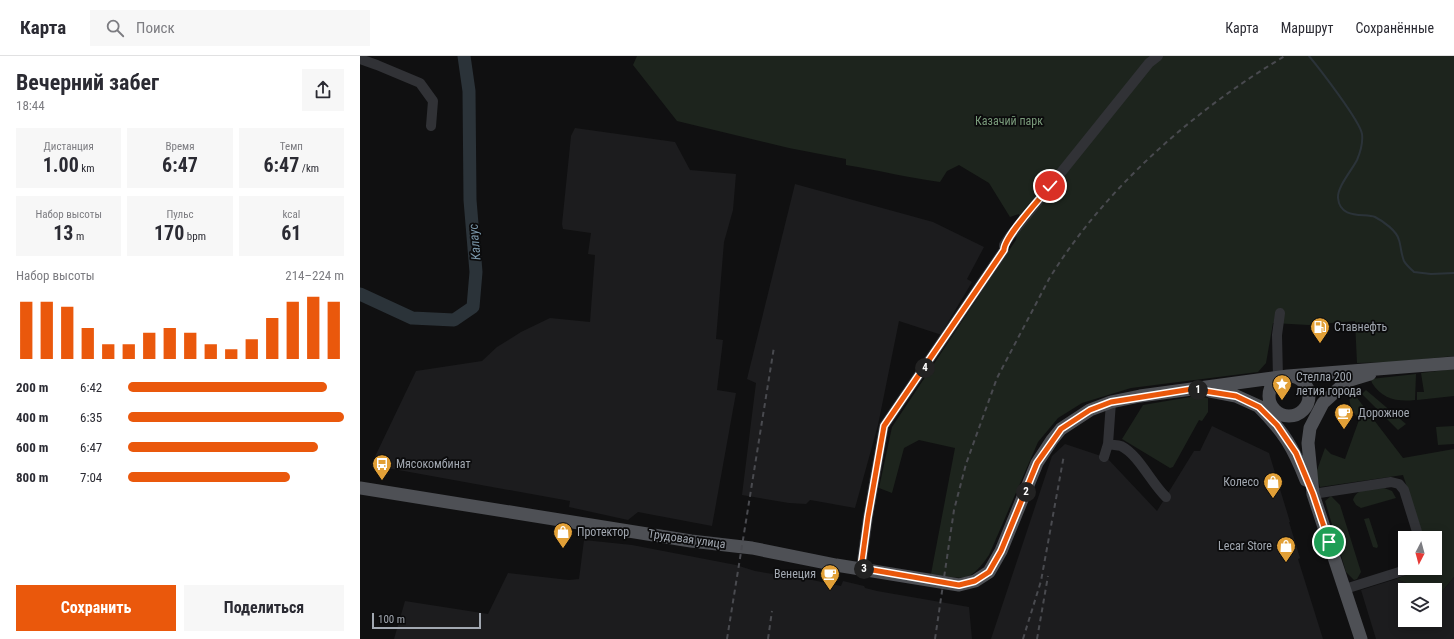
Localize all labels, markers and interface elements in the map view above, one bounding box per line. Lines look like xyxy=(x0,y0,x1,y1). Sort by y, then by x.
search box xyxy=(90,10,370,46)
text: Карта xyxy=(20,16,66,39)
icon: search xyxy=(104,17,126,39)
text: Поиск xyxy=(136,19,175,37)
text: Карта xyxy=(1225,20,1259,36)
text: Маршрут xyxy=(1281,20,1333,36)
text: Сохранённые xyxy=(1355,20,1434,36)
button: share xyxy=(302,69,344,111)
text: Вечерний забег xyxy=(16,70,159,95)
text: 18:44 xyxy=(16,98,45,113)
park label: Казачий парк xyxy=(975,114,1043,128)
text: Дистанция xyxy=(44,140,94,153)
text: Время xyxy=(165,140,194,153)
text: Темп xyxy=(280,140,303,153)
text: 1.00 xyxy=(43,153,79,177)
text: 6:47 xyxy=(162,153,198,177)
text: 6:47 xyxy=(264,153,299,177)
text: km xyxy=(79,162,95,175)
text: /km xyxy=(299,162,319,175)
pin xyxy=(1033,169,1067,203)
icon: check xyxy=(1039,175,1061,197)
text: Набор высоты xyxy=(35,208,102,221)
text: Пульс xyxy=(166,208,194,221)
text: kcal xyxy=(282,208,300,221)
text: 13 xyxy=(53,221,73,245)
text: 170 xyxy=(154,221,184,245)
text: 61 xyxy=(281,221,301,245)
water label: Калаус xyxy=(465,223,484,261)
text: m xyxy=(73,230,84,243)
text: bpm xyxy=(184,230,206,243)
text: Набор высоты xyxy=(16,268,95,283)
text: 214–224 m xyxy=(285,268,344,283)
fuel station icon: Ставнефть xyxy=(1309,316,1331,344)
place label: Ставнефть xyxy=(1334,320,1388,334)
pin: 4 xyxy=(915,358,935,378)
text: 4 xyxy=(922,361,928,374)
place label: Стелла 200 летия города xyxy=(1296,370,1362,398)
place icon: Стелла 200 летия города xyxy=(1271,373,1293,401)
text: 200 m xyxy=(16,380,48,395)
text: 6:42 xyxy=(80,380,102,395)
pin: 1 xyxy=(1188,380,1208,400)
text: 1 xyxy=(1195,383,1201,396)
cafe icon: Дорожное xyxy=(1333,402,1355,430)
place label: Дорожное xyxy=(1358,406,1410,420)
text: 400 m xyxy=(16,410,48,425)
text: 6:35 xyxy=(80,410,102,425)
text: 600 m xyxy=(16,440,48,455)
text: 6:47 xyxy=(80,440,102,455)
bus stop icon: Мясокомбинат xyxy=(371,453,393,481)
place label: Мясокомбинат xyxy=(396,457,471,471)
text: 800 m xyxy=(16,470,48,485)
text: 7:04 xyxy=(80,470,102,485)
shop icon: Колесо xyxy=(1262,471,1284,499)
place label: Колесо xyxy=(1223,475,1259,489)
pin: 2 xyxy=(1016,482,1036,502)
text: 2 xyxy=(1023,485,1029,498)
shop icon: Протектор xyxy=(552,521,574,549)
place label: Протектор xyxy=(577,525,629,539)
pin xyxy=(1312,525,1346,559)
street label: Трудовая улица xyxy=(647,527,727,551)
icon: arrive xyxy=(1318,531,1340,553)
north arrow xyxy=(1398,531,1442,575)
map controls xyxy=(1398,531,1442,627)
shop icon: Lecar Store xyxy=(1275,535,1297,563)
place label: Lecar Store xyxy=(1218,539,1272,553)
pin: 3 xyxy=(854,559,874,579)
text: 3 xyxy=(861,562,867,575)
cafe icon: Венеция xyxy=(819,563,841,591)
place label: Венеция xyxy=(774,567,816,581)
button: layers xyxy=(1398,583,1442,627)
button: Сохранить xyxy=(16,585,176,631)
button: Поделиться xyxy=(184,585,344,631)
scale bar xyxy=(372,611,481,630)
text: 100 m xyxy=(378,613,405,626)

